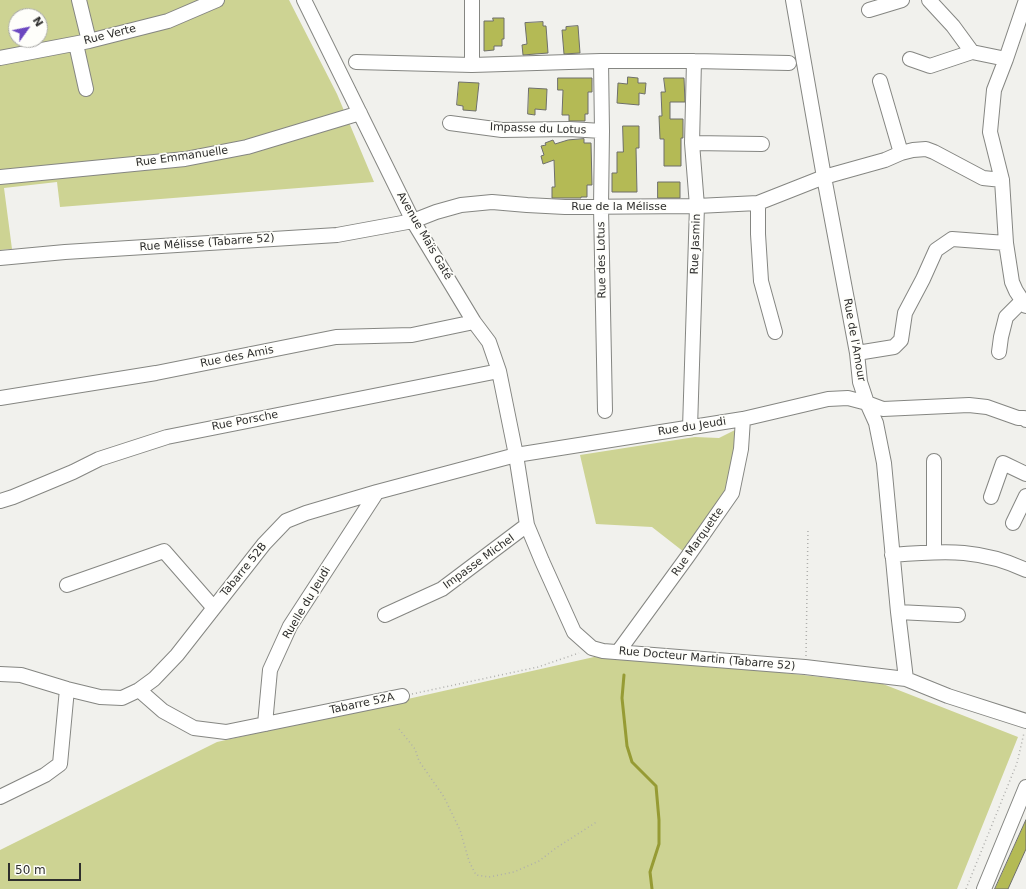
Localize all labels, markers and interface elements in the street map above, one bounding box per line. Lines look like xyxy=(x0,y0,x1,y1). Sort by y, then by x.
north arrow xyxy=(8,8,48,48)
text: N xyxy=(30,14,46,29)
street label: Rue Verte xyxy=(82,22,138,48)
street label: Impasse du Lotus xyxy=(490,121,586,137)
street label: Rue Emmanuelle xyxy=(135,144,229,170)
street label: Avenue Maïs Gaté xyxy=(393,190,455,282)
street label: Rue de la Mélisse xyxy=(571,200,667,214)
street label: Rue Jasmin xyxy=(688,213,704,275)
street label: Rue des Lotus xyxy=(595,221,609,299)
street label: Rue Mélisse (Tabarre 52) xyxy=(139,232,275,254)
street label: Rue de l'Amour xyxy=(840,297,868,383)
street label: Rue des Amis xyxy=(199,343,275,371)
street label: Rue Porsche xyxy=(211,408,279,434)
street label: Rue du Jeudi xyxy=(657,415,727,439)
street label: Rue Marquette xyxy=(669,505,727,579)
street label: Impasse Michel xyxy=(441,532,517,592)
street label: Tabarre 52B xyxy=(218,540,270,600)
street label: Ruelle du Jeudi xyxy=(280,565,334,641)
street label: Rue Docteur Martin (Tabarre 52) xyxy=(618,645,796,673)
street label: Tabarre 52A xyxy=(328,691,396,717)
scale bar xyxy=(10,855,83,881)
text: 50 m xyxy=(15,863,46,877)

